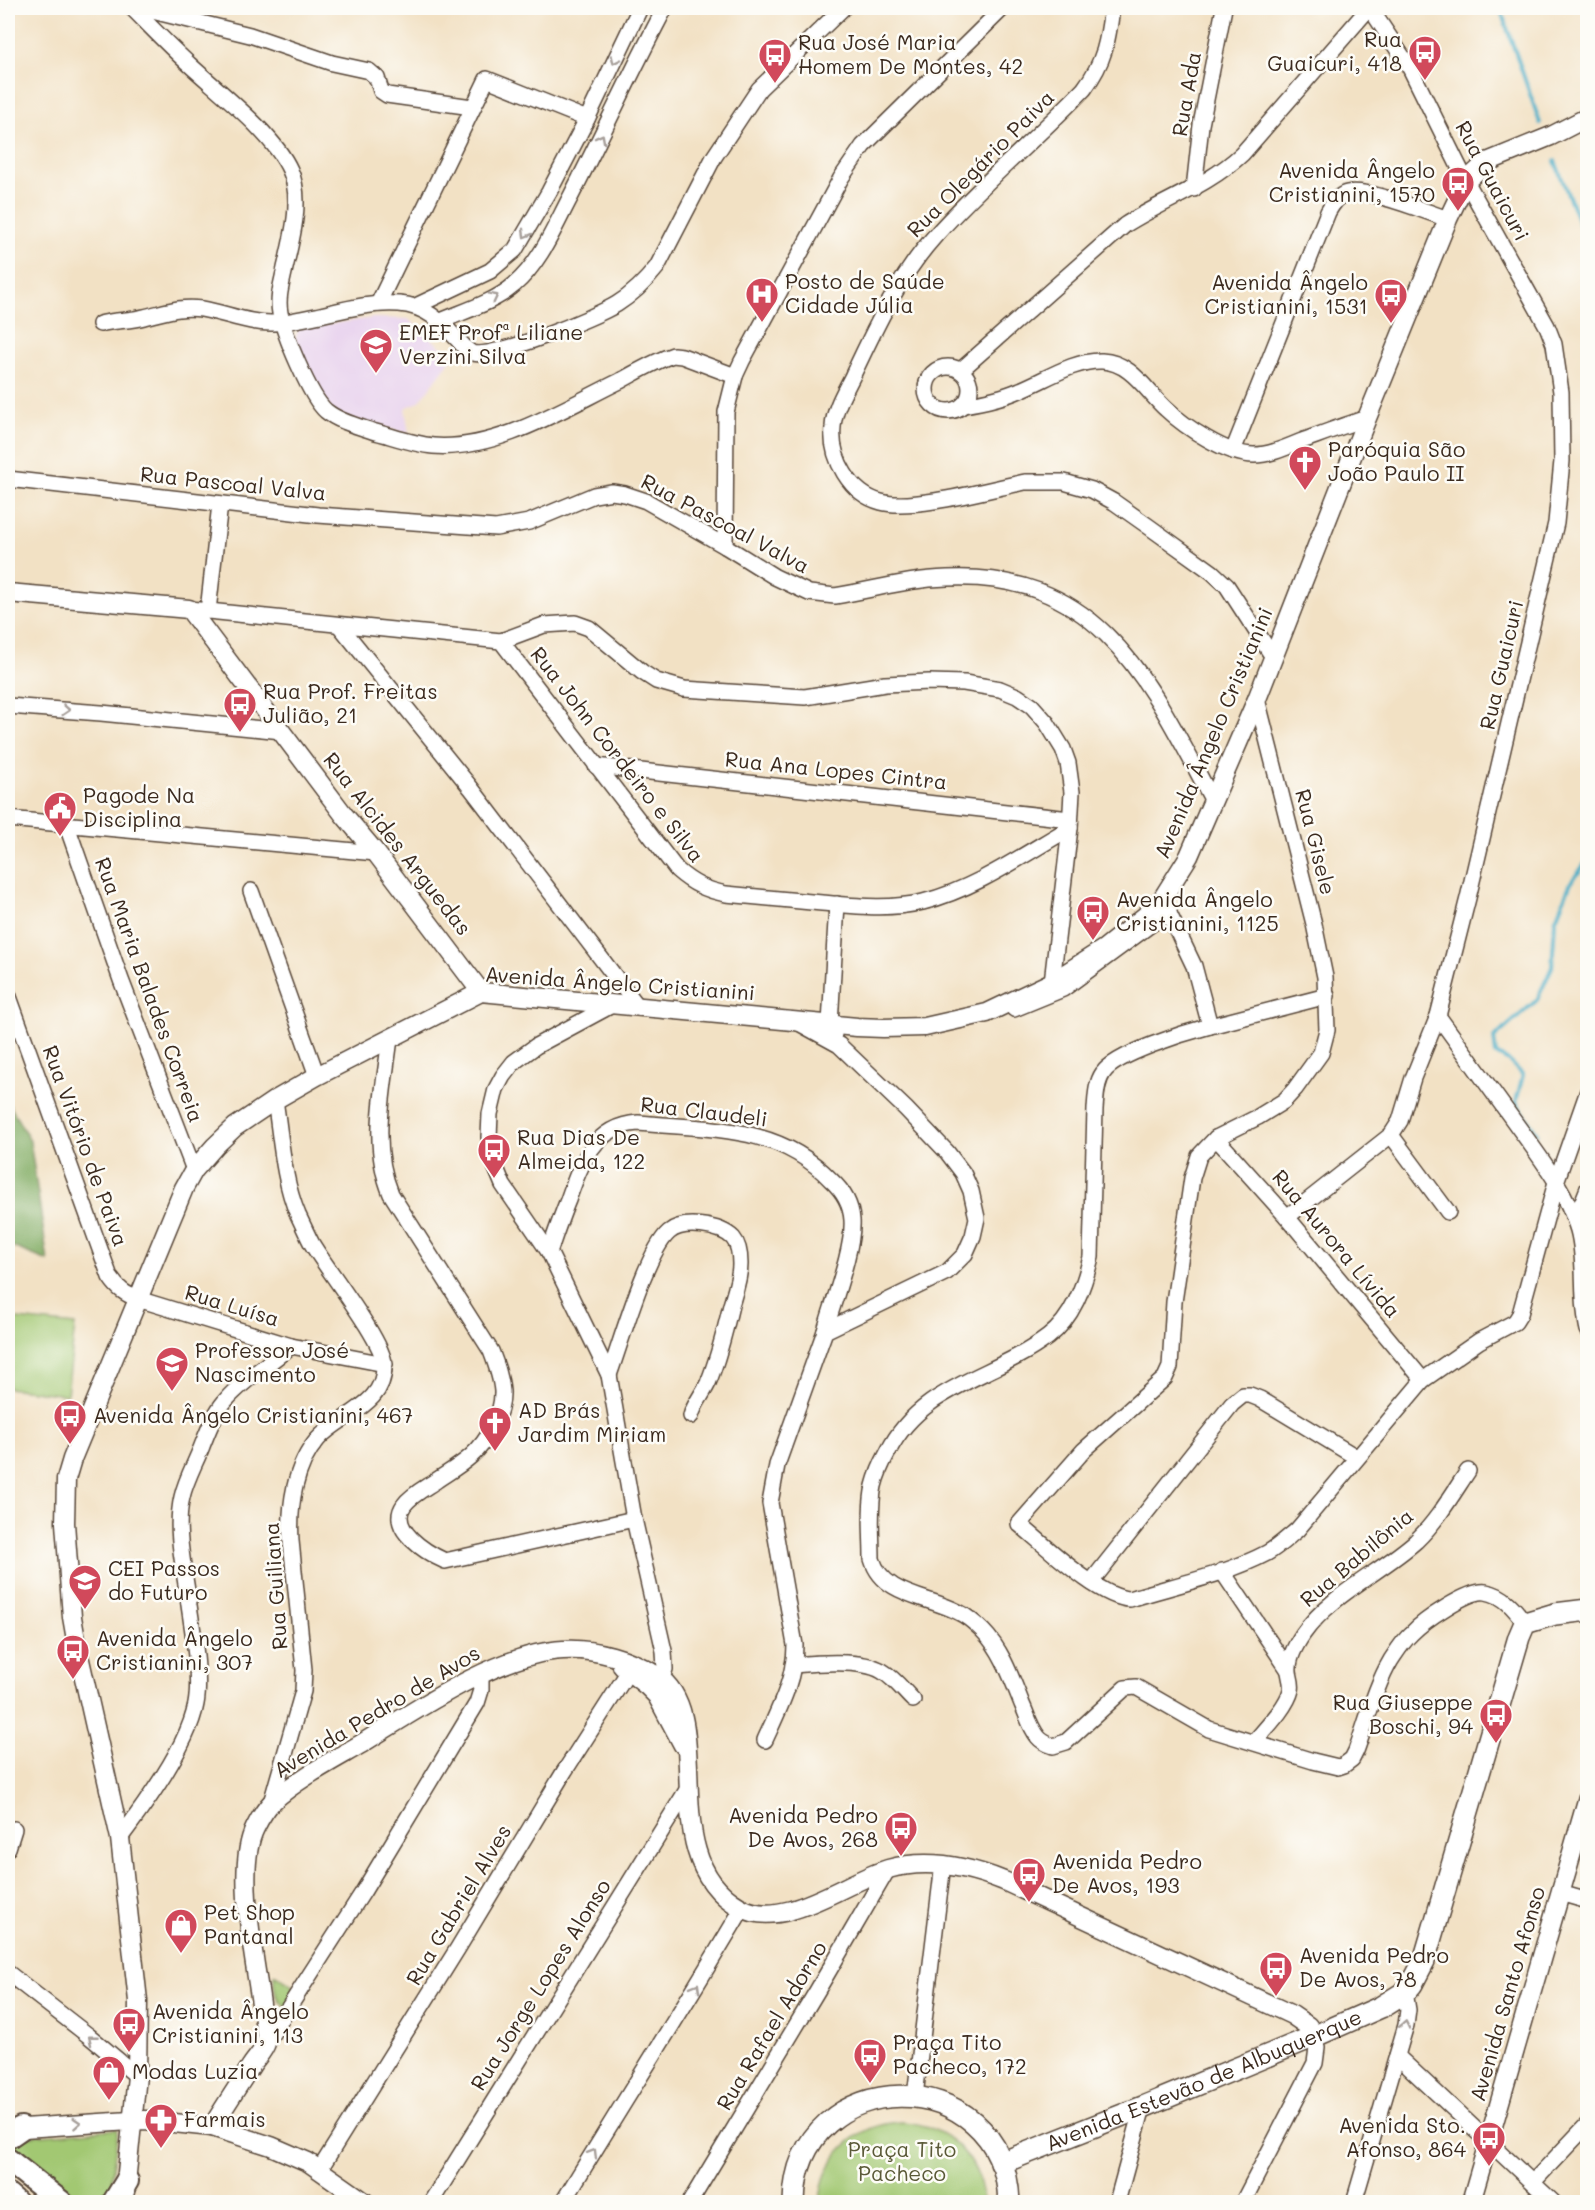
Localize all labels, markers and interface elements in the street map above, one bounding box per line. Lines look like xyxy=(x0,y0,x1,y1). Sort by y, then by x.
place label: Rua Guaicuri, 418 xyxy=(1267,25,1402,76)
place label: Rua José Maria Homem De Montes, 42 xyxy=(798,28,1023,79)
bus stop icon: Rua Guaicuri, 418 xyxy=(1407,34,1443,81)
bus stop icon: Rua José Maria Homem De Montes, 42 xyxy=(757,37,793,84)
street label: Rua Ada xyxy=(1165,49,1206,138)
one-way arrow xyxy=(610,54,622,65)
street label: Rua Olegário Paiva xyxy=(901,84,1059,242)
street label: Rua Guaicuri xyxy=(1450,116,1536,245)
one-way arrow xyxy=(594,134,605,145)
place label: Avenida Ângelo Cristianini, 1570 xyxy=(1269,156,1435,207)
bus stop icon: Avenida Ângelo Cristianini, 1570 xyxy=(1440,165,1476,212)
one-way arrow xyxy=(522,228,533,238)
place label: Posto de Saúde Cidade Júlia xyxy=(785,267,945,318)
place label: Avenida Ângelo Cristianini, 1531 xyxy=(1205,268,1368,319)
hospital icon: Posto de Saúde Cidade Júlia xyxy=(744,276,780,323)
bus stop icon: Avenida Ângelo Cristianini, 1531 xyxy=(1373,277,1409,324)
one-way arrow xyxy=(487,293,498,304)
place label: EMEF Profª Liliane Verzini Silva xyxy=(399,318,583,369)
school or university icon: EMEF Profª Liliane Verzini Silva xyxy=(358,327,394,374)
place label: Paróquia São João Paulo II xyxy=(1328,435,1465,486)
church icon: Paróquia São João Paulo II xyxy=(1287,444,1323,491)
street label: Rua Pascoal Valva xyxy=(139,459,327,506)
street label: Rua Pascoal Valva xyxy=(637,467,815,578)
street label: Rua Guaicuri xyxy=(1473,597,1529,732)
street label: Avenida Ângelo Cristianini xyxy=(1147,603,1278,862)
street label: Rua John Cordeiro e Silva xyxy=(525,641,711,868)
place label: Rua Prof. Freitas Julião, 21 xyxy=(263,677,438,728)
bus stop icon: Rua Prof. Freitas Julião, 21 xyxy=(222,686,258,733)
one-way arrow xyxy=(61,703,70,716)
street label: Rua Ana Lopes Cintra xyxy=(724,744,948,795)
street label: Rua Alcides Arguedas xyxy=(318,746,478,940)
place label: Pagode Na Disciplina xyxy=(83,781,195,832)
street label: Rua Gisele xyxy=(1290,786,1343,897)
public building icon: Pagode Na Disciplina xyxy=(42,790,78,837)
street label: Rua Maria Balades Correia xyxy=(90,853,211,1126)
place label: Avenida Ângelo Cristianini, 1125 xyxy=(1116,885,1279,936)
bus stop icon: Avenida Ângelo Cristianini, 1125 xyxy=(1075,894,1111,941)
street label: Avenida Ângelo Cristianini xyxy=(484,960,756,1005)
street label: Rua Vitório de Paiva xyxy=(37,1041,135,1250)
street label: Rua Claudeli xyxy=(639,1089,769,1132)
place label: Rua Dias De Almeida, 122 xyxy=(517,1123,645,1174)
bus stop icon: Rua Dias De Almeida, 122 xyxy=(476,1132,512,1179)
street label: Rua Aurora Lívida xyxy=(1267,1163,1407,1323)
street label: Rua Luísa xyxy=(182,1277,283,1332)
place label: Professor José Nascimento xyxy=(195,1336,349,1387)
school or university icon: Professor José Nascimento xyxy=(154,1345,190,1392)
place label: AD Brás Jardim Miriam xyxy=(518,1396,666,1447)
bus stop icon: Avenida Ângelo Cristianini, 467 xyxy=(52,1398,88,1445)
place label: Avenida Ângelo Cristianini, 467 xyxy=(93,1401,413,1428)
church icon: AD Brás Jardim Miriam xyxy=(477,1405,513,1452)
street label: Rua Babilônia xyxy=(1294,1502,1418,1612)
street label: Rua Guiliana xyxy=(257,1521,292,1651)
place label: CEI Passos do Futuro xyxy=(108,1554,220,1605)
school or university icon: CEI Passos do Futuro xyxy=(67,1563,103,1610)
place label: Avenida Ângelo Cristianini, 307 xyxy=(96,1624,253,1675)
bus stop icon: Avenida Ângelo Cristianini, 307 xyxy=(55,1633,91,1680)
street label: Avenida Pedro de Avos xyxy=(268,1638,484,1783)
place label: Rua Giuseppe Boschi, 94 xyxy=(1333,1688,1474,1739)
bus stop icon: Rua Giuseppe Boschi, 94 xyxy=(1478,1697,1514,1744)
place label: Avenida Pedro De Avos, 268 xyxy=(728,1801,878,1852)
bus stop icon: Avenida Pedro De Avos, 268 xyxy=(883,1810,919,1857)
street label: Rua Gabriel Alves xyxy=(399,1819,516,1990)
place label: Avenida Pedro De Avos, 193 xyxy=(1052,1847,1202,1898)
bus stop icon: Avenida Pedro De Avos, 193 xyxy=(1011,1856,1047,1903)
street label: Rua Jorge Lopes Alonso xyxy=(464,1874,616,2095)
street label: Avenida Santo Afonso xyxy=(1463,1883,1550,2104)
place label: Pet Shop Pantanal xyxy=(204,1898,295,1949)
shop icon: Pet Shop Pantanal xyxy=(163,1907,199,1954)
street label: Rua Rafael Adorno xyxy=(710,1936,832,2115)
place label: Avenida Pedro De Avos, 78 xyxy=(1299,1941,1449,1992)
bus stop icon: Avenida Pedro De Avos, 78 xyxy=(1258,1950,1294,1997)
one-way arrow xyxy=(689,1983,701,1993)
place label: Avenida Ângelo Cristianini, 113 xyxy=(152,1997,309,2048)
street label: Avenida Estevão de Albuquerque xyxy=(1041,2002,1365,2156)
bus stop icon: Avenida Ângelo Cristianini, 113 xyxy=(111,2006,147,2053)
one-way arrow xyxy=(1398,2020,1411,2030)
place label: Praça Tito Pacheco, 172 xyxy=(893,2028,1027,2079)
one-way arrow xyxy=(88,2035,99,2046)
bus stop icon: Praça Tito Pacheco, 172 xyxy=(852,2037,888,2084)
shop icon: Modas Luzia xyxy=(91,2054,127,2101)
place label: Modas Luzia xyxy=(132,2057,258,2084)
pharmacy icon: Farmais xyxy=(143,2102,179,2149)
place label: Farmais xyxy=(184,2105,266,2132)
place label: Avenida Sto. Afonso, 864 xyxy=(1339,2111,1467,2162)
one-way arrow xyxy=(73,2117,82,2130)
bus stop icon: Avenida Sto. Afonso, 864 xyxy=(1471,2120,1507,2167)
park label: Praça Tito Pacheco xyxy=(848,2135,956,2186)
one-way arrow xyxy=(586,2148,597,2159)

